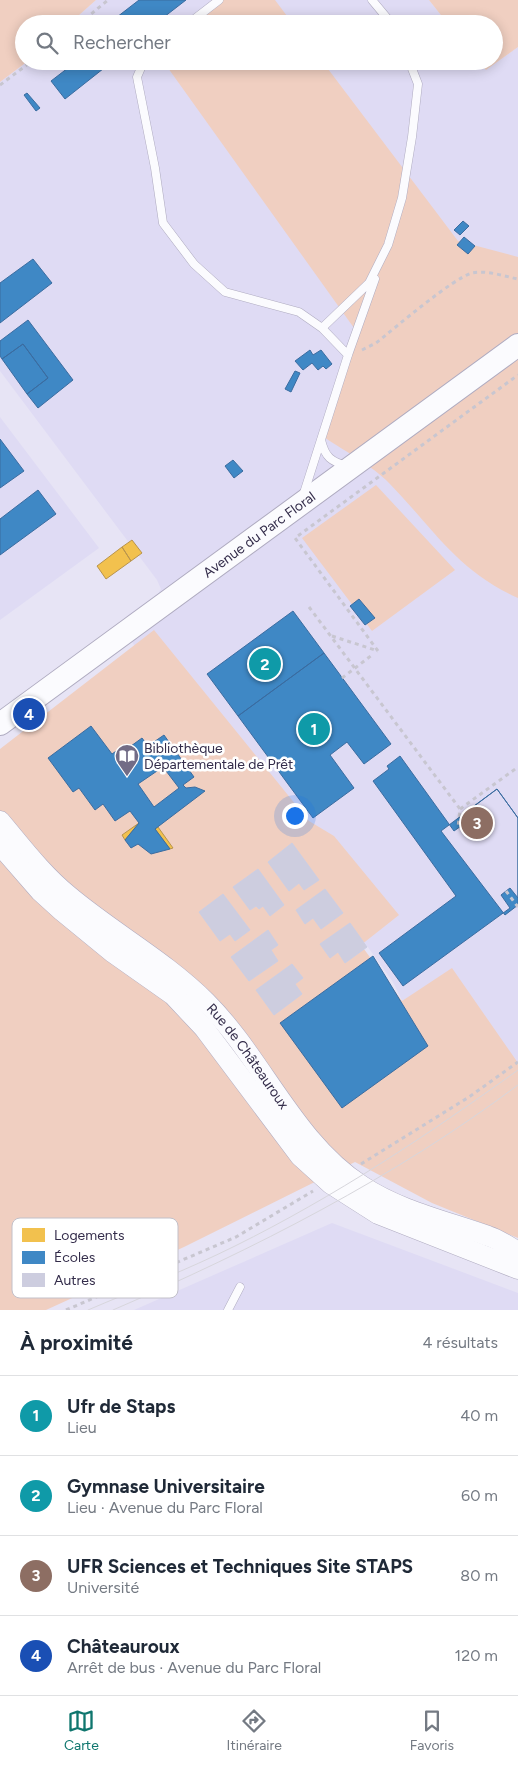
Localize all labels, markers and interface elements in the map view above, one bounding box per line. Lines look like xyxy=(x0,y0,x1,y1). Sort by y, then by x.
search box xyxy=(15,15,503,70)
icon: search xyxy=(33,29,61,57)
text: Rechercher xyxy=(73,31,171,54)
street label: Avenue du Parc Floral xyxy=(200,488,319,581)
pin: 2 xyxy=(249,645,281,683)
pin: 4 xyxy=(13,695,45,733)
pin: 1 xyxy=(298,710,330,748)
place label: Bibliothèque Départementale de Prêt xyxy=(144,740,293,773)
library icon: Bibliothèque Départementale de Prêt xyxy=(114,743,140,777)
your location xyxy=(282,803,308,829)
pin: 3 xyxy=(461,804,493,842)
street label: Rue de Châteauroux xyxy=(203,1000,293,1112)
legend xyxy=(12,1218,178,1298)
text: Logements xyxy=(54,1227,124,1244)
text: Écoles xyxy=(54,1249,95,1266)
text: Autres xyxy=(54,1272,95,1289)
text: À proximité xyxy=(20,1330,133,1355)
text: 4 résultats xyxy=(422,1333,498,1352)
text: Ufr de Staps xyxy=(67,1395,175,1418)
text: 1 xyxy=(33,1406,39,1425)
text: 40 m xyxy=(460,1406,498,1425)
text: Lieu xyxy=(67,1418,97,1437)
text: Gymnase Universitaire xyxy=(67,1475,265,1498)
text: 2 xyxy=(31,1486,41,1505)
text: 60 m xyxy=(461,1486,498,1505)
text: Lieu · Avenue du Parc Floral xyxy=(67,1498,263,1517)
text: UFR Sciences et Techniques Site STAPS xyxy=(67,1555,413,1578)
text: 3 xyxy=(32,1566,40,1585)
text: 80 m xyxy=(460,1566,498,1585)
text: Université xyxy=(67,1578,139,1597)
text: Châteauroux xyxy=(67,1635,180,1658)
text: 4 xyxy=(31,1646,41,1665)
text: 120 m xyxy=(455,1646,498,1665)
text: Arrêt de bus · Avenue du Parc Floral xyxy=(67,1658,321,1677)
tab: Carte xyxy=(64,1707,99,1754)
tab: Itinéraire xyxy=(227,1707,282,1754)
tab: Favoris xyxy=(410,1707,454,1754)

